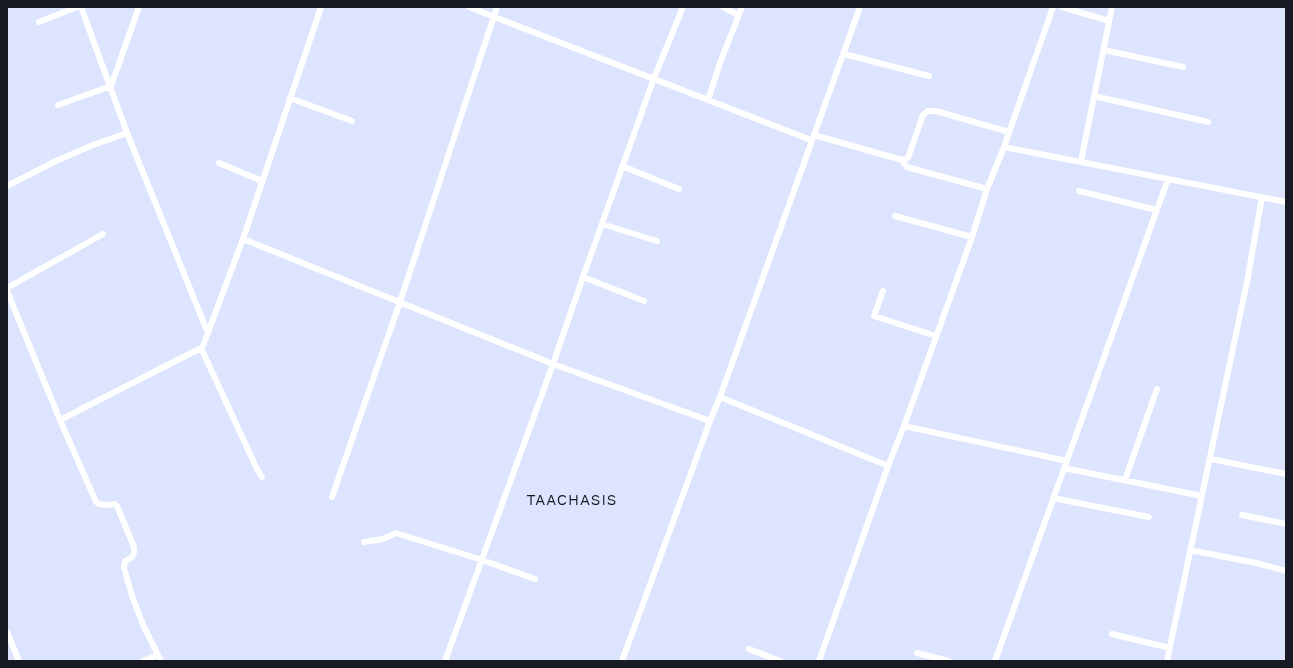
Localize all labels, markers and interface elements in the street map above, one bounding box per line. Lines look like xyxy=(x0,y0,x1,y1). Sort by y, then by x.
district label: TAACHASIS xyxy=(527,491,617,509)

